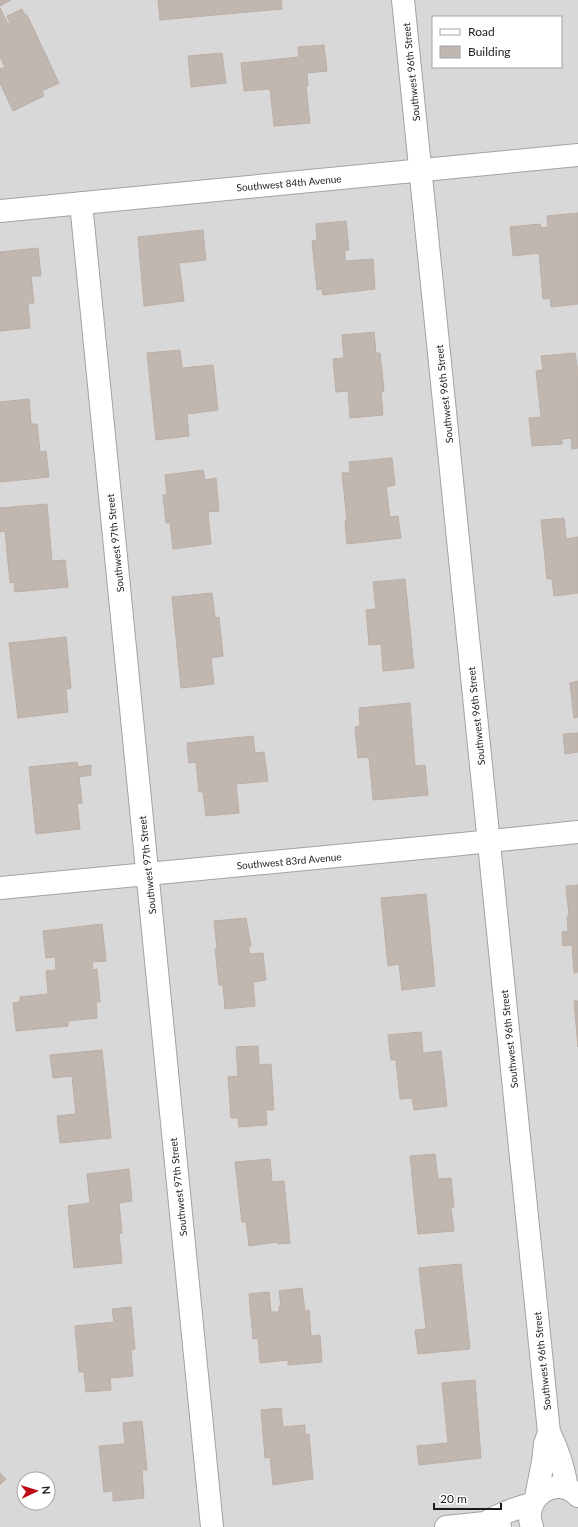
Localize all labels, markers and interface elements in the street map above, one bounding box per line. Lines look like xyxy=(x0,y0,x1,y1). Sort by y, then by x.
legend xyxy=(432,16,562,68)
street label: Southwest 96th Street xyxy=(400,22,422,122)
text: Road xyxy=(468,24,495,39)
text: Building xyxy=(468,44,511,59)
street label: Southwest 84th Avenue xyxy=(236,172,342,194)
street label: Southwest 96th Street xyxy=(433,344,455,444)
street label: Southwest 97th Street xyxy=(104,493,126,593)
street label: Southwest 96th Street xyxy=(465,666,487,766)
street label: Southwest 97th Street xyxy=(136,815,158,915)
street label: Southwest 83rd Avenue xyxy=(236,850,342,872)
street label: Southwest 96th Street xyxy=(498,989,520,1089)
street label: Southwest 97th Street xyxy=(167,1137,189,1237)
street label: Southwest 96th Street xyxy=(531,1311,553,1411)
north arrow xyxy=(16,1471,56,1511)
scale bar xyxy=(434,1485,501,1511)
text: N xyxy=(40,1486,53,1495)
text: 20 m xyxy=(440,1491,467,1506)

